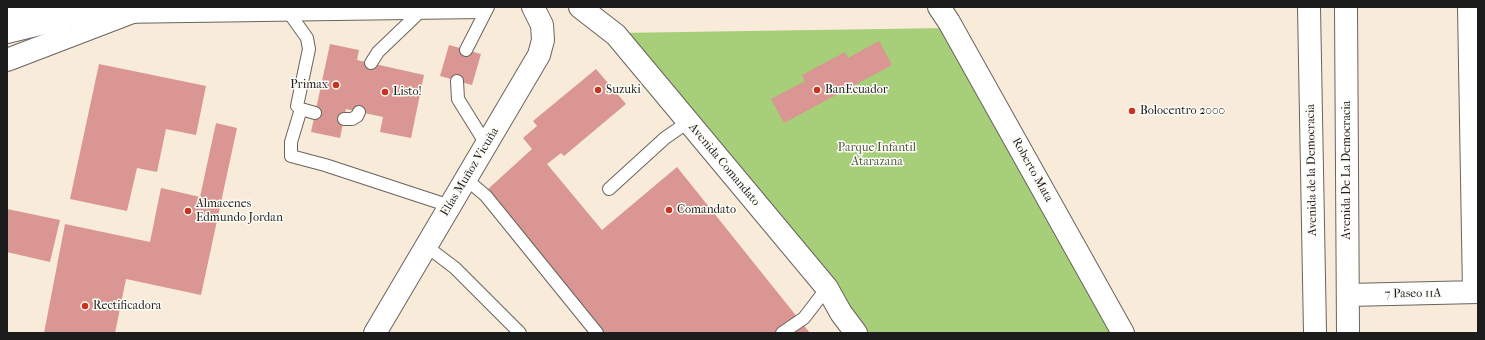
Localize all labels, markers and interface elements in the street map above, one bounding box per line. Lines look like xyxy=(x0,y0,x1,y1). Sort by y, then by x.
place label: Primax xyxy=(290,78,328,92)
marker: Primax xyxy=(331,80,341,90)
place label: Suzuki xyxy=(606,83,641,97)
place label: BanEcuador xyxy=(825,83,888,97)
place label: Listo! xyxy=(393,85,422,99)
marker: Suzuki xyxy=(593,85,603,95)
marker: BanEcuador xyxy=(812,85,822,95)
marker: Listo! xyxy=(380,87,390,97)
street label: Avenida De La Democracia xyxy=(1340,101,1354,239)
place label: Bolocentro 2000 xyxy=(1140,104,1225,118)
street label: Avenida de la Democracia xyxy=(1304,104,1320,236)
marker: Bolocentro 2000 xyxy=(1127,106,1137,116)
street label: Avenida Comandato xyxy=(685,121,763,209)
street label: Elías Muñoz Vicuña xyxy=(438,125,502,219)
street label: Roberto Mata xyxy=(1008,135,1056,205)
park label: Parque Infantil Atarazana xyxy=(838,141,916,169)
place label: Almacenes Edmundo Jordan xyxy=(196,197,283,225)
place label: Comandato xyxy=(677,203,736,217)
marker: Comandato xyxy=(664,205,674,215)
marker: Almacenes Edmundo Jordan xyxy=(183,206,193,216)
street label: 7 Paseo 11A xyxy=(1385,286,1441,302)
place label: Rectificadora xyxy=(93,299,161,313)
marker: Rectificadora xyxy=(80,301,90,311)

